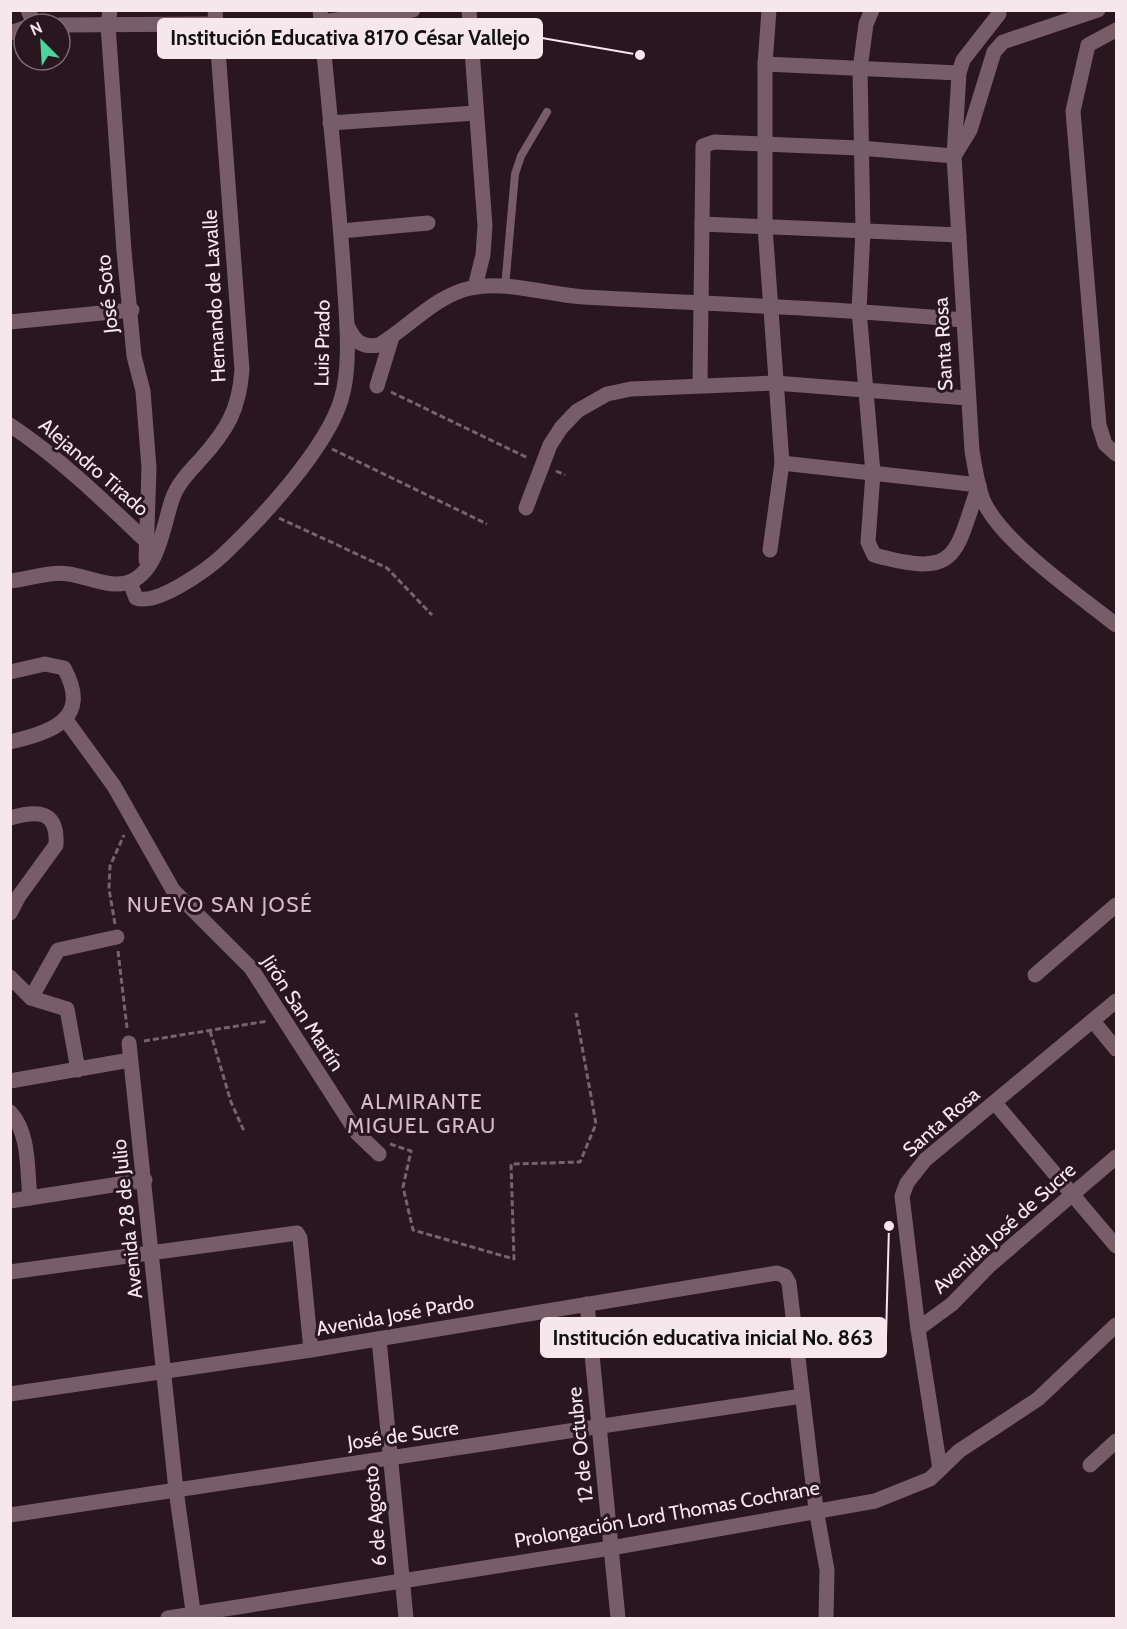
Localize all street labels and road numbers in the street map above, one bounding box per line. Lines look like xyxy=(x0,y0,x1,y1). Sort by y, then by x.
street label: Hernando de Lavalle xyxy=(197,209,231,383)
street label: José Soto xyxy=(91,253,123,336)
street label: Santa Rosa xyxy=(929,296,957,391)
street label: Luis Prado xyxy=(309,300,335,386)
street label: Alejandro Tirado xyxy=(34,413,154,521)
street label: Jirón San Martín xyxy=(256,950,349,1075)
street label: Santa Rosa xyxy=(898,1082,985,1162)
street label: Avenida 28 de Julio xyxy=(107,1138,147,1300)
street label: Avenida José de Sucre xyxy=(928,1157,1080,1299)
street label: Avenida José Pardo xyxy=(314,1289,476,1341)
street label: 12 de Octubre xyxy=(562,1386,598,1504)
street label: José de Sucre xyxy=(345,1415,460,1455)
street label: 6 de Agosto xyxy=(359,1465,391,1567)
street label: Prolongación Lord Thomas Cochrane xyxy=(512,1475,822,1553)

